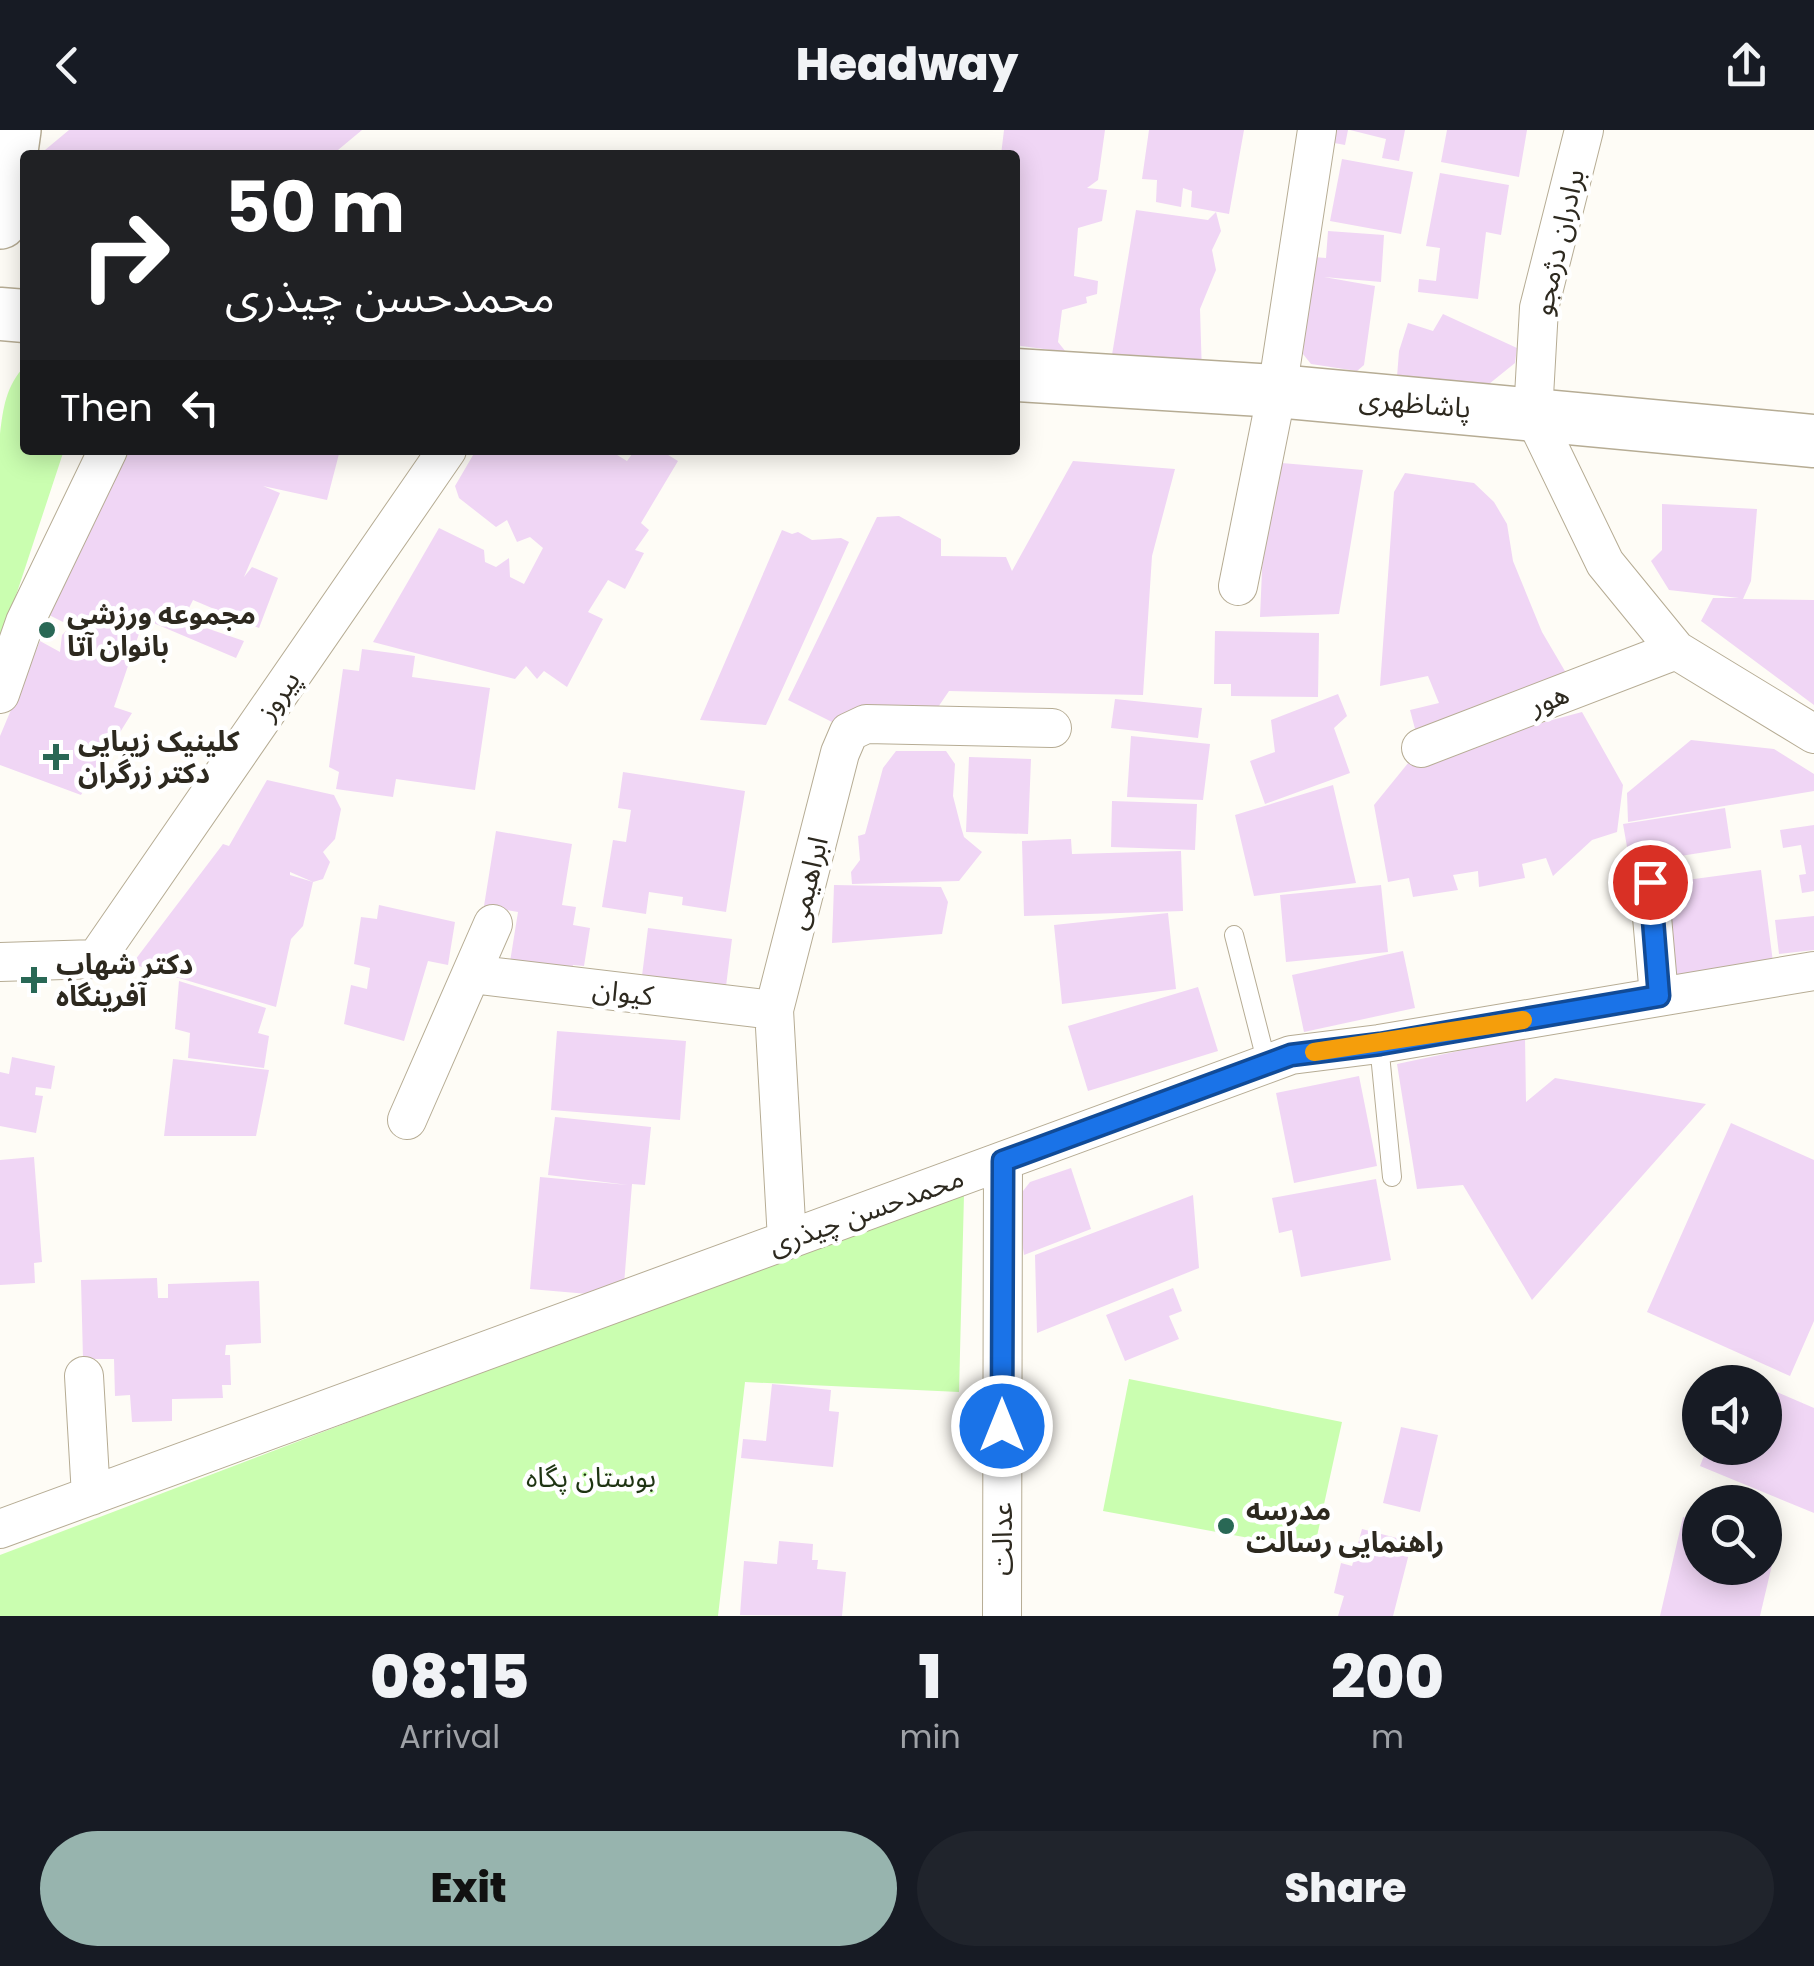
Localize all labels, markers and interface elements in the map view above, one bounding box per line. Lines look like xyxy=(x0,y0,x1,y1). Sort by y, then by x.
text: Headway xyxy=(796,33,1018,96)
icon: back xyxy=(40,38,95,93)
icon: share xyxy=(1719,38,1774,93)
text: 50 m xyxy=(225,158,405,257)
street label: برادران دژمجو xyxy=(1523,165,1594,319)
icon: right xyxy=(60,190,190,320)
text: محمدحسن چیذری xyxy=(225,265,555,328)
street label: پاشاظهری xyxy=(1357,379,1473,428)
icon: left xyxy=(173,380,228,435)
text: Then xyxy=(60,381,153,434)
place label: مجموعه ورزشی بانوان آتا xyxy=(67,595,256,666)
marker: مجموعه ورزشی بانوان آتا xyxy=(36,619,58,641)
street label: پیروز xyxy=(247,663,309,729)
street label: هور xyxy=(1523,674,1575,725)
place label: کلینیک زیبایی دکتر زرگران xyxy=(78,722,240,793)
marker: کلینیک زیبایی دکتر زرگران xyxy=(43,744,69,770)
street label: ابراهیمی xyxy=(777,833,838,934)
pin xyxy=(1608,840,1693,925)
icon: arrive xyxy=(1623,855,1678,910)
place label: دکتر شهاب آفرینگاه xyxy=(56,945,193,1016)
marker: دکتر شهاب آفرینگاه xyxy=(21,967,47,993)
street label: کیوان xyxy=(590,969,656,1016)
street label: محمدحسن چیذری xyxy=(763,1158,969,1265)
map controls xyxy=(1682,1365,1782,1585)
button: sound xyxy=(1682,1365,1782,1465)
position arrow xyxy=(950,1374,1054,1478)
park label: بوستان پگاه xyxy=(526,1458,656,1497)
button: search xyxy=(1682,1485,1782,1585)
place label: مدرسه راهنمایی رسالت xyxy=(1246,1491,1444,1562)
street label: عدالت xyxy=(983,1502,1022,1576)
marker: مدرسه راهنمایی رسالت xyxy=(1215,1515,1237,1537)
text: 08:15 xyxy=(370,1635,529,1719)
text: 1 xyxy=(919,1635,942,1719)
text: 200 xyxy=(1331,1635,1444,1719)
text: Arrival xyxy=(399,1714,500,1759)
text: min xyxy=(899,1714,961,1759)
text: m xyxy=(1371,1714,1404,1759)
button: Exit xyxy=(40,1831,897,1946)
button: Share xyxy=(917,1831,1774,1946)

